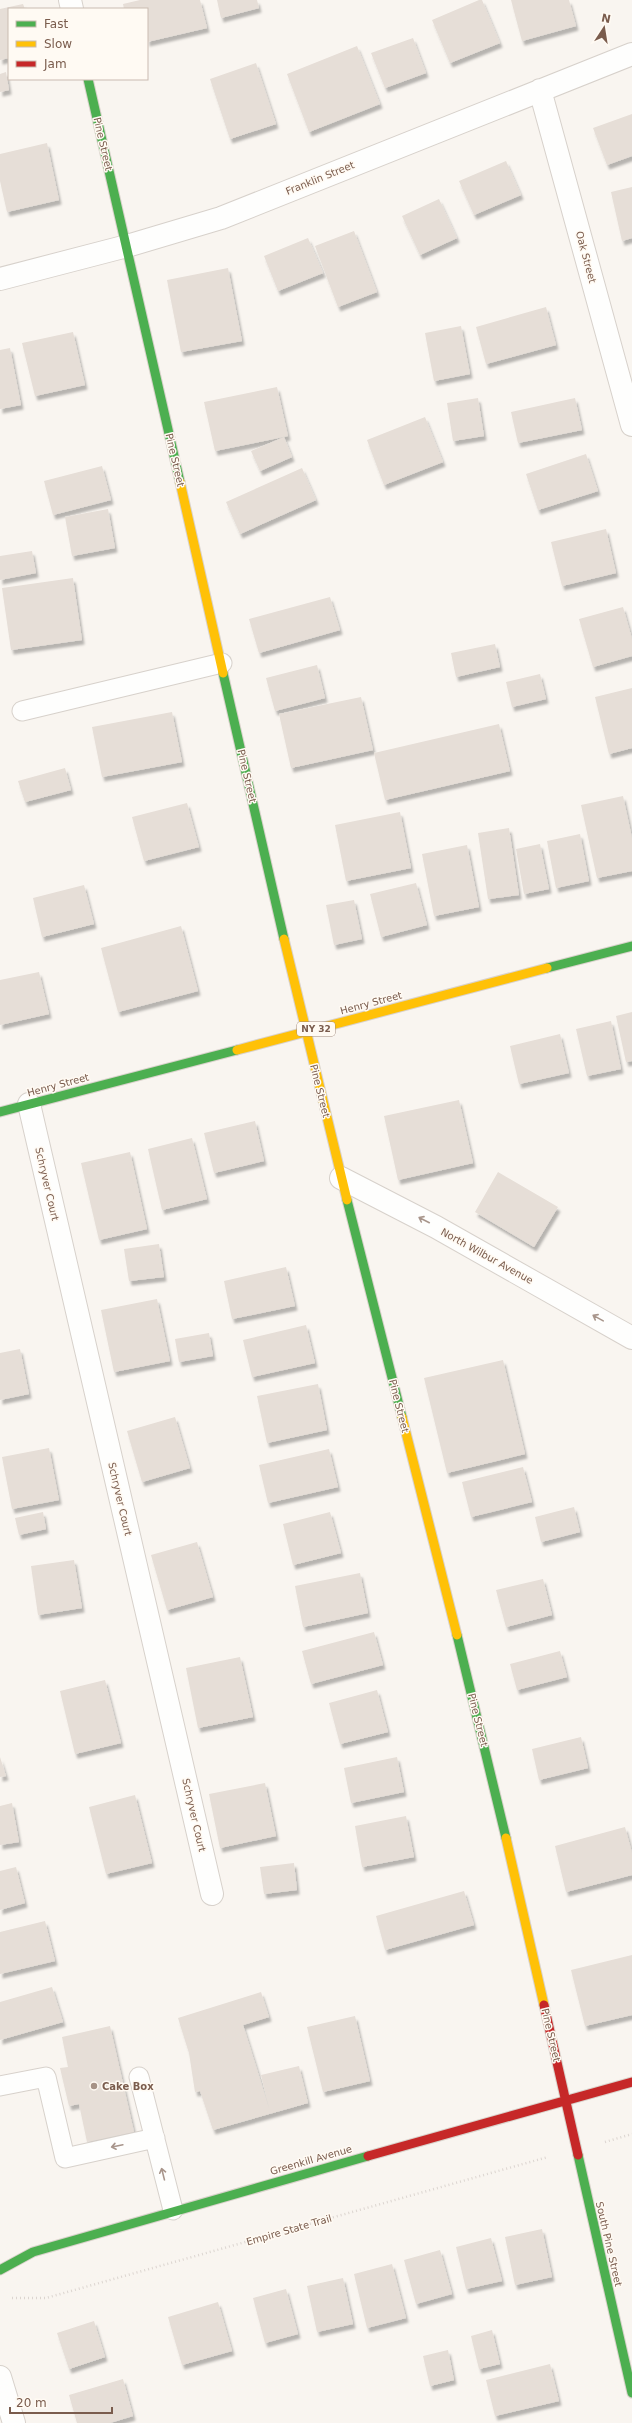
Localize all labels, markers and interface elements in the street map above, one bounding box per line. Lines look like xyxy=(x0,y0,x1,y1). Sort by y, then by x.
legend xyxy=(8,8,148,80)
north arrow xyxy=(584,8,624,48)
text: N xyxy=(600,11,612,26)
text: Fast xyxy=(44,17,68,31)
text: Slow xyxy=(44,37,72,51)
text: Jam xyxy=(43,57,67,71)
street label: Pine Street xyxy=(91,116,115,172)
street label: Franklin Street xyxy=(284,159,356,197)
street label: Oak Street xyxy=(574,230,598,284)
street label: Pine Street xyxy=(163,432,187,488)
street label: Pine Street xyxy=(235,748,259,804)
street label: Henry Street xyxy=(339,989,403,1017)
road number: NY 32 xyxy=(297,1022,335,1036)
street label: Pine Street xyxy=(308,1063,332,1119)
street label: Henry Street xyxy=(26,1071,90,1099)
street label: Schryver Court xyxy=(33,1146,61,1222)
one-way arrow xyxy=(418,1216,430,1224)
street label: North Wilbur Avenue xyxy=(439,1226,535,1286)
one-way arrow xyxy=(592,1314,604,1322)
street label: Pine Street xyxy=(387,1378,411,1434)
street label: Schryver Court xyxy=(106,1461,134,1537)
street label: Pine Street xyxy=(466,1692,490,1748)
street label: Schryver Court xyxy=(180,1777,208,1853)
street label: Pine Street xyxy=(539,2007,563,2063)
marker: Cake Box xyxy=(89,2081,99,2091)
place label: Cake Box xyxy=(102,2081,154,2092)
one-way arrow xyxy=(111,2143,124,2151)
street label: Greenkill Avenue xyxy=(269,2143,353,2177)
one-way arrow xyxy=(159,2168,166,2181)
street label: South Pine Street xyxy=(594,2200,624,2288)
street label: Empire State Trail xyxy=(245,2213,333,2247)
scale bar xyxy=(10,2389,112,2415)
text: 20 m xyxy=(16,2396,47,2410)

